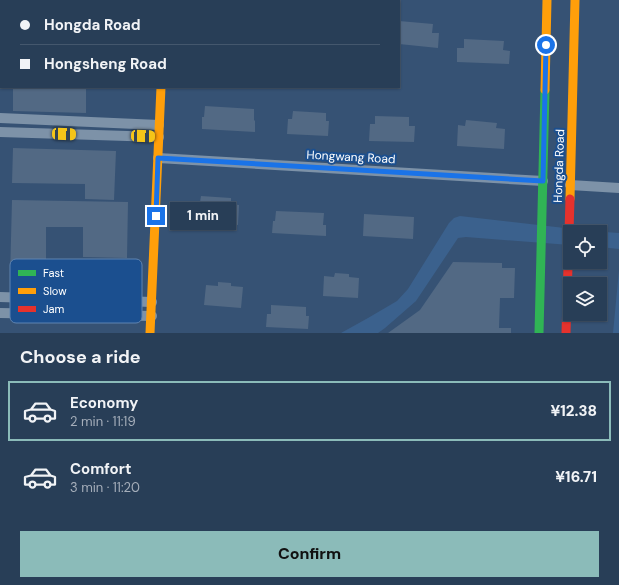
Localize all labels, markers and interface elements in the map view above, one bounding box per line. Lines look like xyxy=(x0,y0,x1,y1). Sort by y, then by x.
text: Hongda Road xyxy=(44,15,141,35)
route start xyxy=(537,36,555,54)
text: Hongsheng Road xyxy=(44,54,167,74)
car xyxy=(52,128,76,140)
street label: Hongda Road xyxy=(550,129,568,203)
car xyxy=(131,130,155,142)
street label: Hongwang Road xyxy=(306,147,396,167)
callout: 1 min xyxy=(170,202,236,230)
route end xyxy=(147,207,165,225)
text: 1 min xyxy=(187,207,219,224)
map controls xyxy=(563,225,607,321)
button: locate xyxy=(563,225,607,269)
legend xyxy=(10,259,142,323)
text: Fast xyxy=(43,266,64,280)
button: layers xyxy=(563,277,607,321)
text: Slow xyxy=(43,284,67,298)
text: Jam xyxy=(43,302,64,316)
text: Choose a ride xyxy=(20,345,141,369)
icon: car xyxy=(22,393,58,429)
text: Economy xyxy=(70,393,138,413)
text: ¥12.38 xyxy=(551,401,597,421)
text: 2 min · 11:19 xyxy=(70,413,136,430)
icon: car xyxy=(22,459,58,495)
text: Comfort xyxy=(70,459,131,479)
text: ¥16.71 xyxy=(555,467,597,487)
text: 3 min · 11:20 xyxy=(70,479,140,496)
button: Confirm xyxy=(20,531,599,577)

